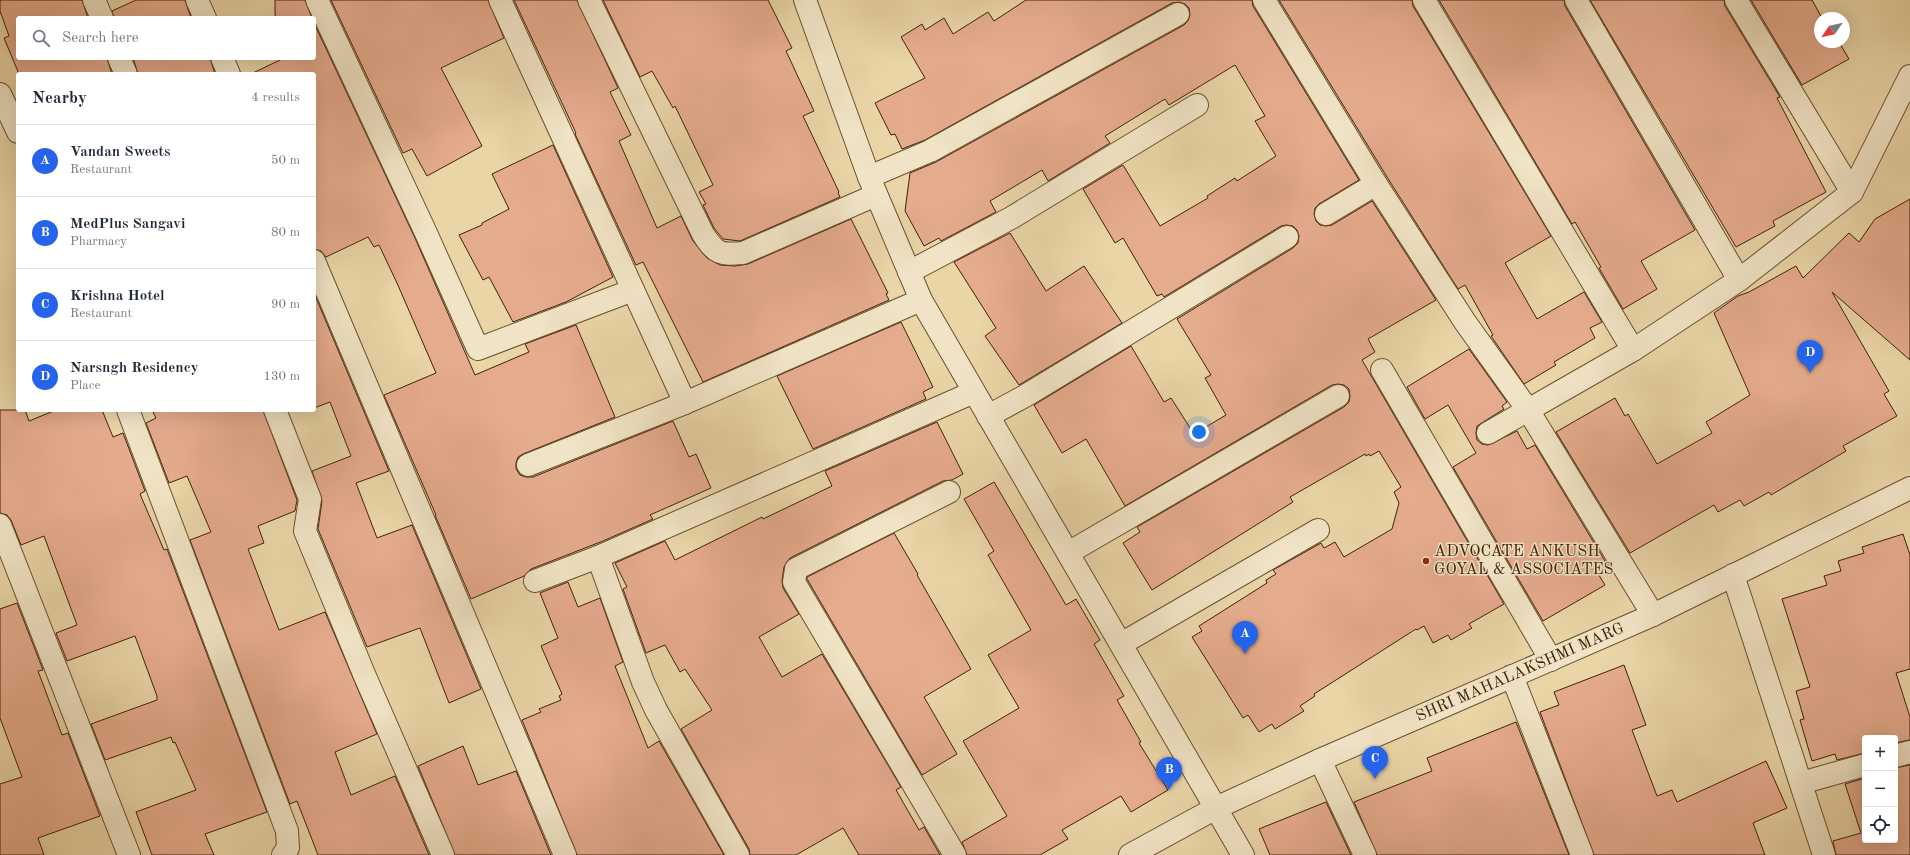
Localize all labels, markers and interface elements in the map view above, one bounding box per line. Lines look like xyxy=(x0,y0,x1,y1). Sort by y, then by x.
north arrow xyxy=(1814,12,1850,48)
search box xyxy=(16,16,316,60)
icon: search xyxy=(30,27,52,49)
text: Search here xyxy=(62,31,139,46)
text: Nearby xyxy=(32,90,87,107)
text: 4 results xyxy=(251,91,300,104)
text: Vandan Sweets xyxy=(70,145,171,160)
text: A xyxy=(40,154,50,167)
text: 50 m xyxy=(271,154,300,167)
text: Restaurant xyxy=(70,163,132,176)
text: MedPlus Sangavi xyxy=(70,217,185,232)
text: B xyxy=(40,226,50,239)
text: 80 m xyxy=(271,226,300,239)
text: Pharmacy xyxy=(70,235,127,248)
text: Krishna Hotel xyxy=(70,289,165,304)
text: C xyxy=(41,298,49,311)
text: 90 m xyxy=(271,298,300,311)
text: Restaurant xyxy=(70,307,132,320)
pin: D xyxy=(1797,340,1823,373)
text: Narsngh Residency xyxy=(70,361,199,376)
text: D xyxy=(40,370,50,383)
text: 130 m xyxy=(263,370,300,383)
text: Place xyxy=(70,379,100,392)
your location xyxy=(1189,422,1209,442)
place label: ADVOCATE ANKUSH GOYAL & ASSOCIATES xyxy=(1434,544,1614,578)
marker: ADVOCATE ANKUSH GOYAL & ASSOCIATES xyxy=(1421,556,1431,566)
street label: SHRI MAHALAKSHMI MARG xyxy=(1414,620,1627,725)
pin: A xyxy=(1232,621,1258,654)
map controls xyxy=(1862,735,1898,843)
button: + xyxy=(1862,735,1898,771)
pin: C xyxy=(1362,746,1388,779)
pin: B xyxy=(1156,757,1182,790)
button: − xyxy=(1862,771,1898,807)
button: locate xyxy=(1862,807,1898,843)

